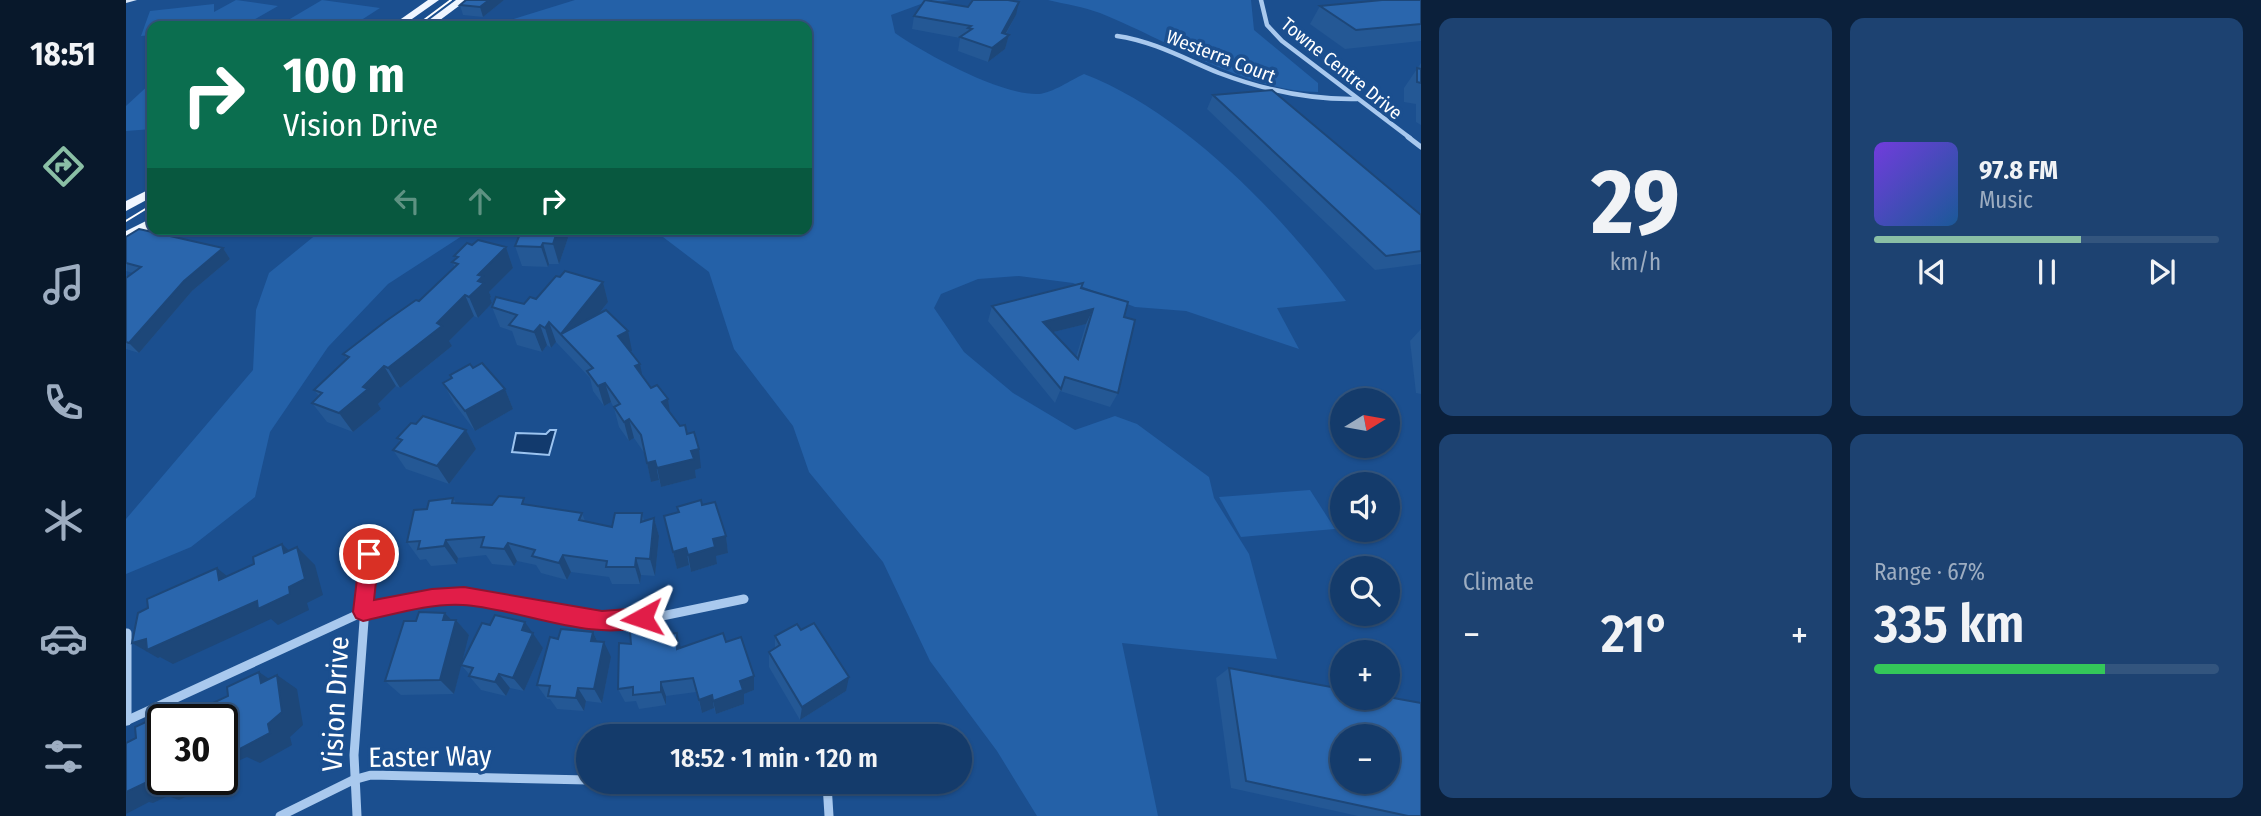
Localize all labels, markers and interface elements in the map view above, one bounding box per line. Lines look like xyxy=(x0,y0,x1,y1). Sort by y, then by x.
street label: Towne Centre Drive xyxy=(1277,13,1407,124)
street label: Westerra Court xyxy=(1163,25,1280,88)
text: 18:51 xyxy=(30,35,96,73)
text: 100 m xyxy=(283,46,405,105)
icon: right xyxy=(168,49,259,140)
text: Vision Drive xyxy=(283,106,438,144)
icon: directions xyxy=(39,142,88,191)
text: 29 xyxy=(1591,148,1680,257)
text: 97.8 FM xyxy=(1979,155,2058,186)
icon: left xyxy=(388,182,426,220)
icon: ahead xyxy=(461,182,499,220)
icon: right xyxy=(534,182,572,220)
text: Music xyxy=(1979,186,2033,214)
text: km/h xyxy=(1610,248,1661,276)
icon: previous xyxy=(1913,253,1951,291)
icon: pause xyxy=(2028,253,2066,291)
icon: next xyxy=(2143,253,2181,291)
icon: music xyxy=(39,260,88,309)
icon: phone xyxy=(39,378,88,427)
north arrow xyxy=(1330,388,1400,458)
map controls xyxy=(1330,388,1400,794)
button: sound xyxy=(1330,472,1400,542)
icon: climate xyxy=(39,496,88,545)
pin xyxy=(339,524,399,584)
icon: arrive xyxy=(350,535,388,573)
button: search xyxy=(1330,556,1400,626)
text: Range · 67% xyxy=(1874,558,1985,586)
text: Climate xyxy=(1463,568,1534,596)
position arrow xyxy=(605,581,679,655)
text: 335 km xyxy=(1874,593,2025,656)
text: 21° xyxy=(1601,603,1670,666)
text: − xyxy=(1463,612,1480,658)
text: + xyxy=(1791,612,1808,658)
icon: car xyxy=(39,614,88,663)
street label: Vision Drive xyxy=(315,635,356,773)
button: + xyxy=(1330,640,1400,710)
speed limit sign: 30 xyxy=(147,704,238,795)
button: − xyxy=(1330,724,1400,794)
icon: filters xyxy=(39,732,88,781)
street label: Easter Way xyxy=(368,739,492,774)
text: 18:52 · 1 min · 120 m xyxy=(670,743,878,774)

